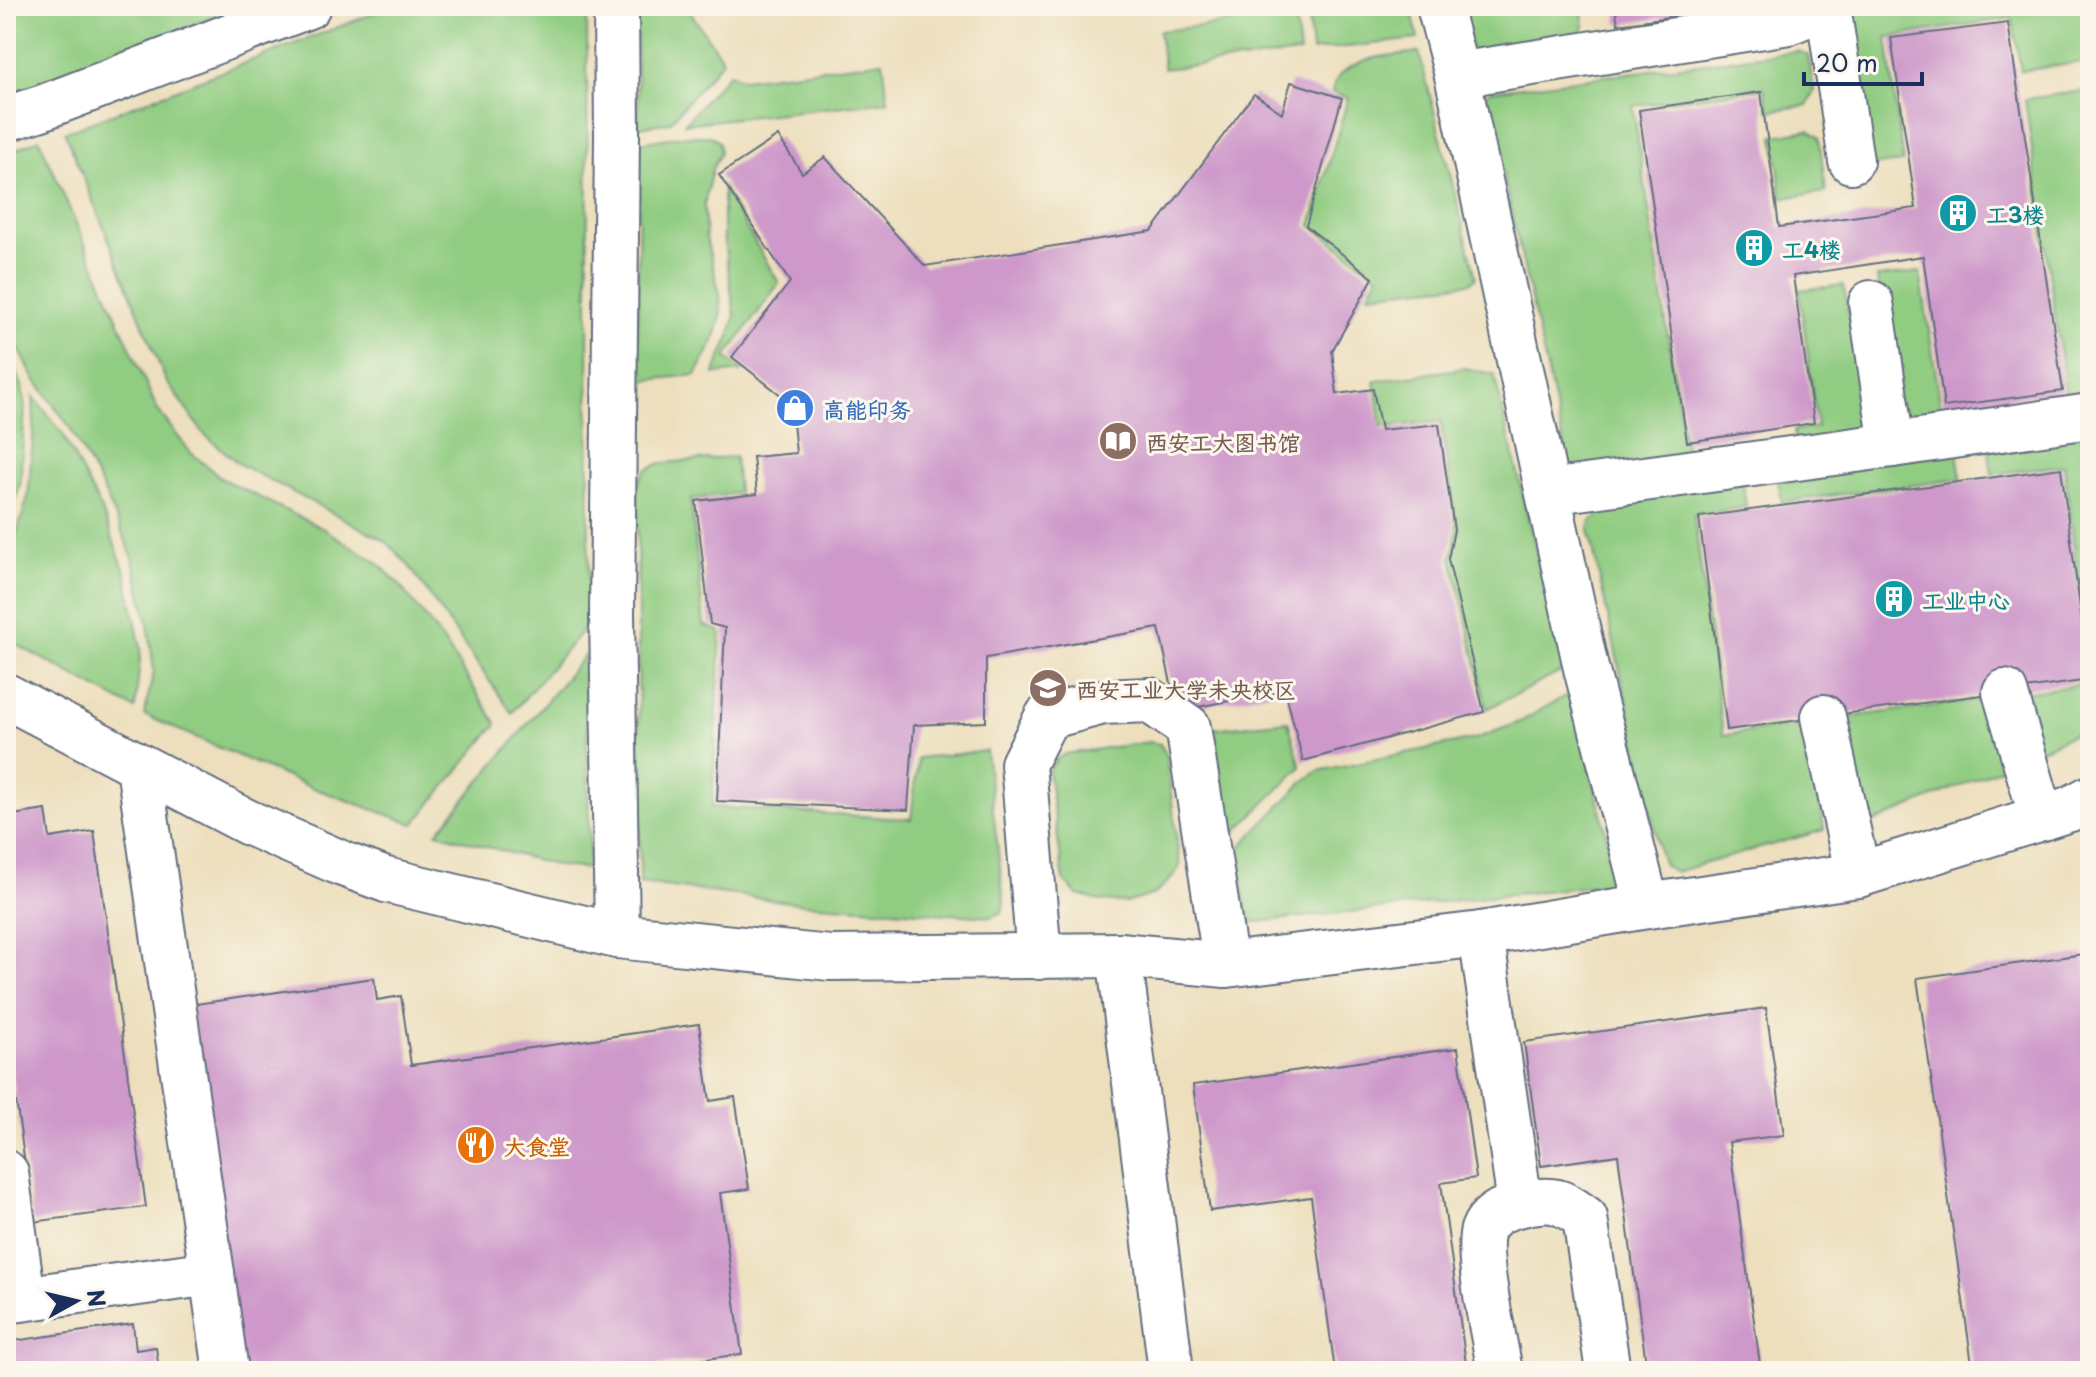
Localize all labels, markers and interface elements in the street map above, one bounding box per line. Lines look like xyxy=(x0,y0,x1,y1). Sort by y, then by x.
scale bar xyxy=(1804,36,1922,86)
text: 20 m xyxy=(1816,44,1878,80)
building icon: 工3楼 xyxy=(1937,192,1979,234)
place label: 工3楼 xyxy=(1986,197,2044,230)
building icon: 工4楼 xyxy=(1733,227,1775,269)
place label: 工4楼 xyxy=(1782,232,1841,265)
shop icon: 高能印务 xyxy=(774,387,816,429)
place label: 高能印务 xyxy=(823,392,911,425)
library icon: 西安工大图书馆 xyxy=(1097,420,1139,462)
place label: 西安工大图书馆 xyxy=(1146,425,1300,458)
building icon: 工业中心 xyxy=(1873,578,1915,620)
place label: 工业中心 xyxy=(1922,583,2010,616)
school or university icon: 西安工业大学未央校区 xyxy=(1027,667,1069,709)
place label: 西安工业大学未央校区 xyxy=(1076,672,1296,705)
restaurant icon: 大食堂 xyxy=(455,1124,497,1166)
place label: 大食堂 xyxy=(504,1129,570,1162)
north arrow xyxy=(36,1261,116,1341)
text: N xyxy=(80,1287,115,1309)

